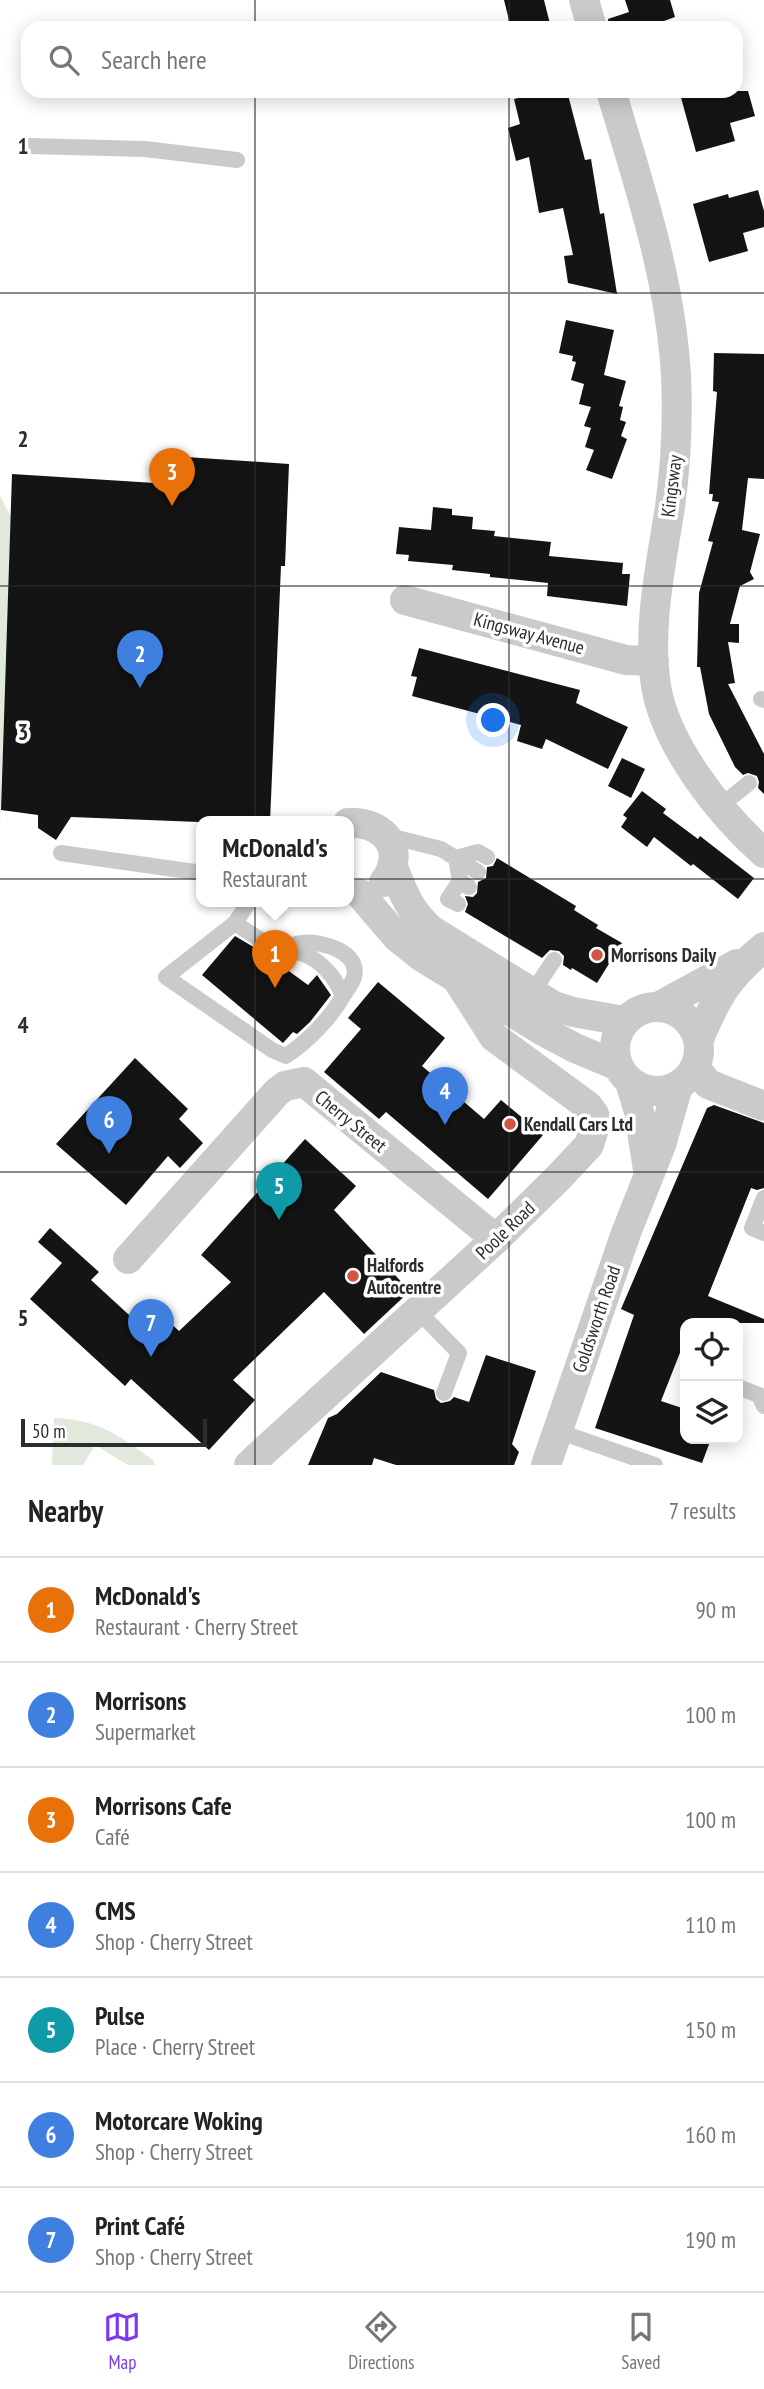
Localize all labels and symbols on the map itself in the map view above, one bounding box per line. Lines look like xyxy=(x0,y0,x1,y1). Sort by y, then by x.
text: 1 xyxy=(18,131,29,160)
text: 2 xyxy=(18,424,29,453)
pin: 3 xyxy=(149,448,195,506)
street label: Kingsway xyxy=(655,453,687,518)
street label: Kingsway Avenue xyxy=(471,607,587,659)
pin: 2 xyxy=(117,630,163,688)
your location xyxy=(476,703,510,737)
text: 3 xyxy=(18,717,29,746)
pin: 1 xyxy=(252,930,298,988)
place label: Morrisons Daily xyxy=(611,943,717,967)
marker: Morrisons Daily xyxy=(589,947,605,963)
text: 4 xyxy=(18,1010,29,1039)
pin: 4 xyxy=(422,1067,468,1125)
street label: Cherry Street xyxy=(310,1085,392,1158)
pin: 6 xyxy=(86,1096,132,1154)
place label: Kendall Cars Ltd xyxy=(524,1112,633,1136)
marker: Kendall Cars Ltd xyxy=(502,1116,518,1132)
pin: 5 xyxy=(256,1162,302,1220)
street label: Poole Road xyxy=(470,1196,540,1264)
place label: Halfords Autocentre xyxy=(366,1253,441,1299)
street label: Goldsworth Road xyxy=(566,1262,626,1376)
marker: Halfords Autocentre xyxy=(345,1268,361,1284)
pin: 7 xyxy=(128,1299,174,1357)
text: 5 xyxy=(18,1303,29,1332)
scale bar xyxy=(21,1416,206,1448)

